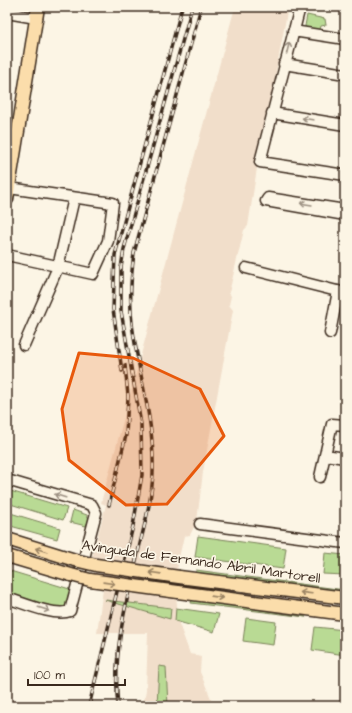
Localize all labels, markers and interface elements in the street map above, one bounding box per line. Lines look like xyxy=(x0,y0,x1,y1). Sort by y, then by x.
one-way arrow xyxy=(285,42,293,55)
one-way arrow xyxy=(302,115,315,123)
one-way arrow xyxy=(300,200,313,208)
one-way arrow xyxy=(53,492,66,499)
street label: Avinguda de Fernando Abril Martorell xyxy=(80,535,322,589)
one-way arrow xyxy=(35,546,48,553)
one-way arrow xyxy=(149,569,162,577)
one-way arrow xyxy=(102,579,115,587)
one-way arrow xyxy=(300,589,313,597)
one-way arrow xyxy=(210,593,223,601)
one-way arrow xyxy=(38,606,50,614)
scale bar xyxy=(28,661,125,687)
text: 100 m xyxy=(34,667,65,684)

